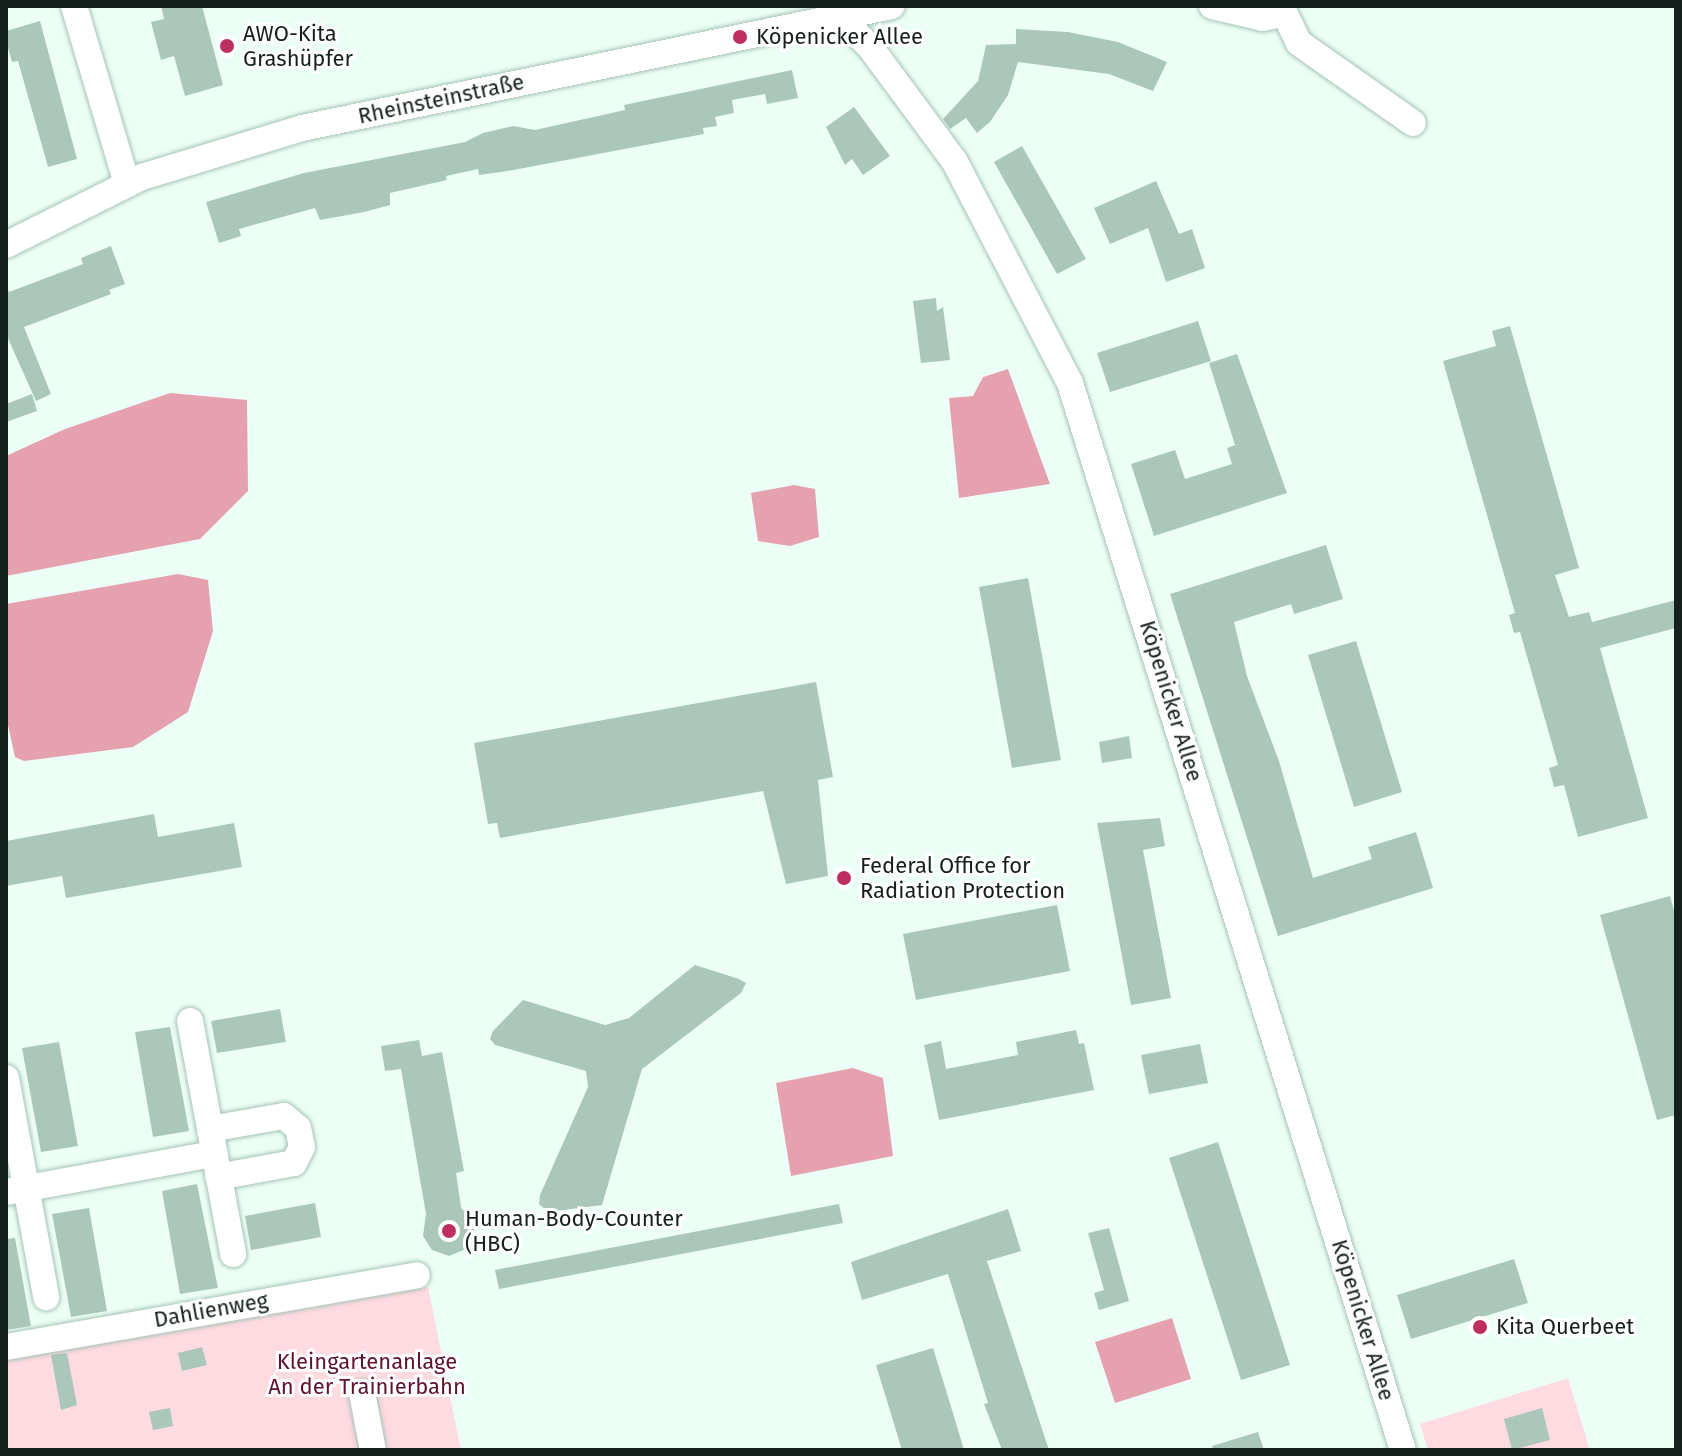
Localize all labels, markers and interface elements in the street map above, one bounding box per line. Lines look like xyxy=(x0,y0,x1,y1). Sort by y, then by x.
place label: AWO-Kita Grashüpfer xyxy=(243,20,353,72)
place label: Köpenicker Allee xyxy=(756,24,923,50)
marker: Köpenicker Allee xyxy=(731,28,749,46)
marker: AWO-Kita Grashüpfer xyxy=(218,37,236,55)
street label: Rheinsteinstraße xyxy=(356,68,526,130)
street label: Köpenicker Allee xyxy=(1134,617,1208,785)
place label: Federal Office for Radiation Protection xyxy=(860,852,1065,904)
marker: Federal Office for Radiation Protection xyxy=(835,869,853,887)
place label: Human-Body-Counter (HBC) xyxy=(465,1205,683,1256)
marker: Human-Body-Counter (HBC) xyxy=(440,1222,458,1240)
street label: Köpenicker Allee xyxy=(1326,1236,1400,1404)
street label: Dahlienweg xyxy=(152,1287,270,1333)
place label: Kita Querbeet xyxy=(1496,1314,1634,1340)
marker: Kita Querbeet xyxy=(1471,1318,1489,1336)
park label: Kleingartenanlage An der Trainierbahn xyxy=(268,1348,466,1400)

